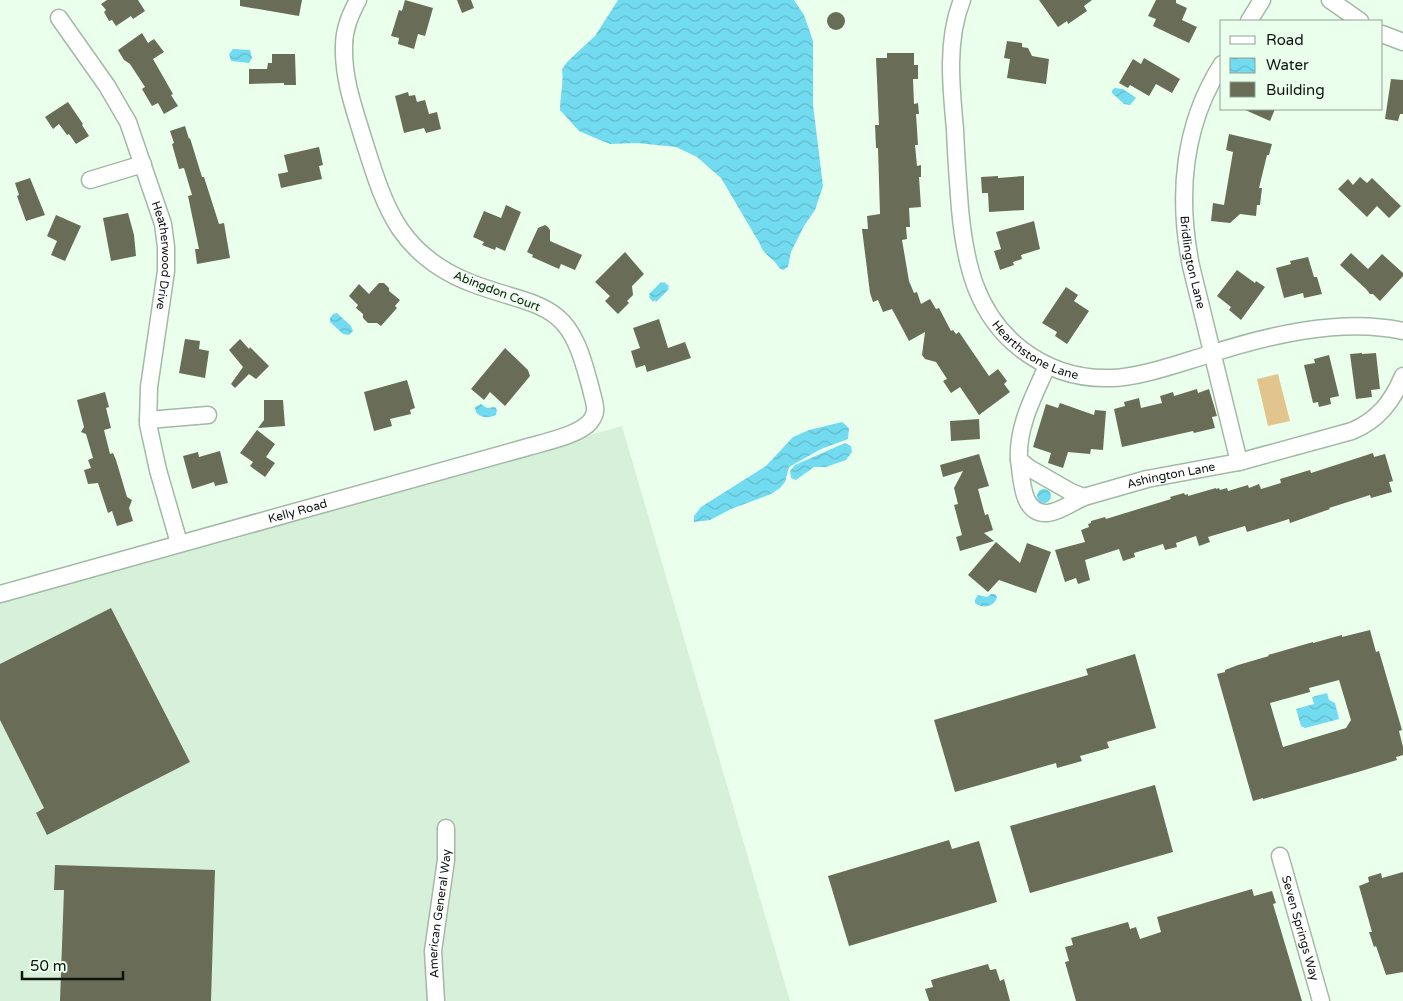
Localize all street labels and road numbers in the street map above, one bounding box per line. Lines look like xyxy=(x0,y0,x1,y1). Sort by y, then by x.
street label: Heatherwood Drive xyxy=(149,199,173,311)
street label: Bridlington Lane xyxy=(1178,215,1208,310)
street label: Abingdon Court xyxy=(452,268,543,314)
street label: Hearthstone Lane xyxy=(989,318,1080,382)
street label: Ashington Lane xyxy=(1125,459,1217,491)
street label: Kelly Road xyxy=(267,496,329,526)
street label: American General Way xyxy=(426,848,453,979)
street label: Seven Springs Way xyxy=(1279,874,1322,983)

